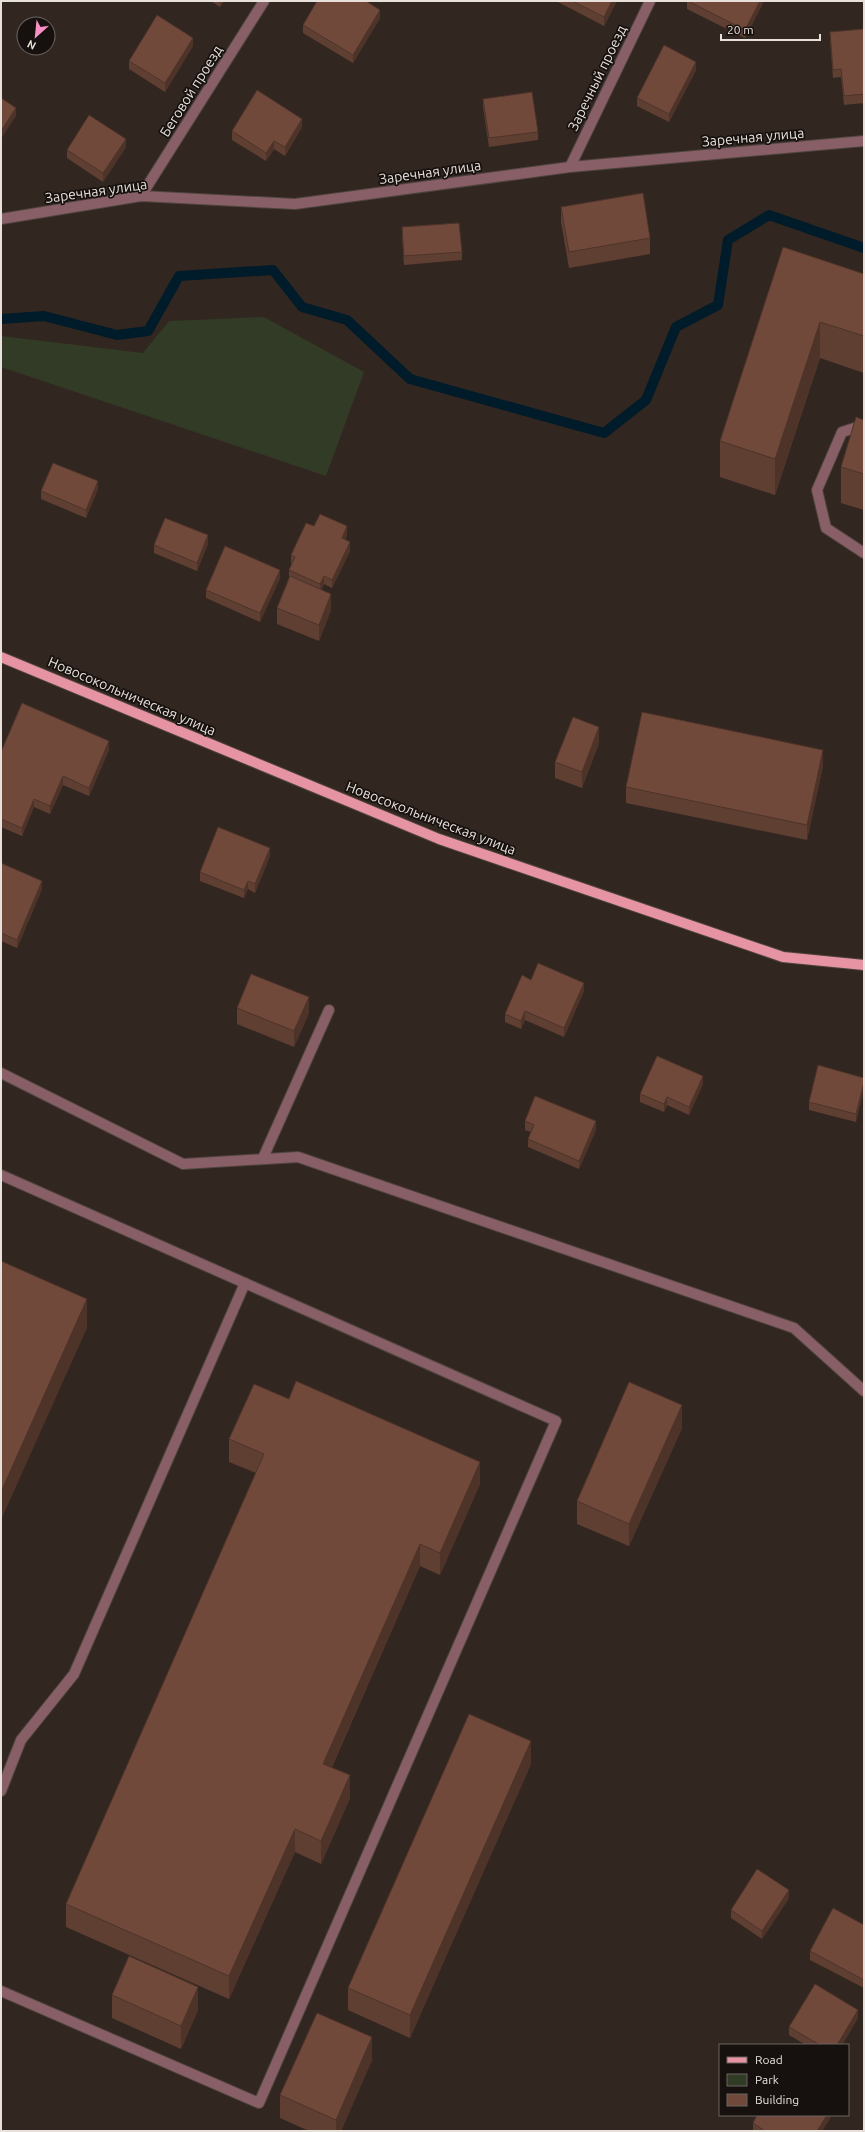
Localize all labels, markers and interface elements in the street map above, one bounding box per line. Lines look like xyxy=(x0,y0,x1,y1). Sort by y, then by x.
north arrow xyxy=(16,16,56,56)
scale bar xyxy=(721,16,820,42)
street label: Заречный проезд xyxy=(565,23,629,133)
text: 20 m xyxy=(727,23,754,36)
text: N xyxy=(25,38,38,52)
street label: Беговой проезд xyxy=(156,42,226,140)
street label: Заречная улица xyxy=(701,125,805,149)
street label: Заречная улица xyxy=(378,157,482,187)
street label: Заречная улица xyxy=(44,176,148,206)
street label: Новосокольническая улица xyxy=(46,653,218,739)
street label: Новосокольническая улица xyxy=(344,778,518,858)
legend xyxy=(719,2044,849,2116)
text: Road xyxy=(755,2053,783,2066)
text: Park xyxy=(755,2073,779,2086)
text: Building xyxy=(755,2093,799,2106)

